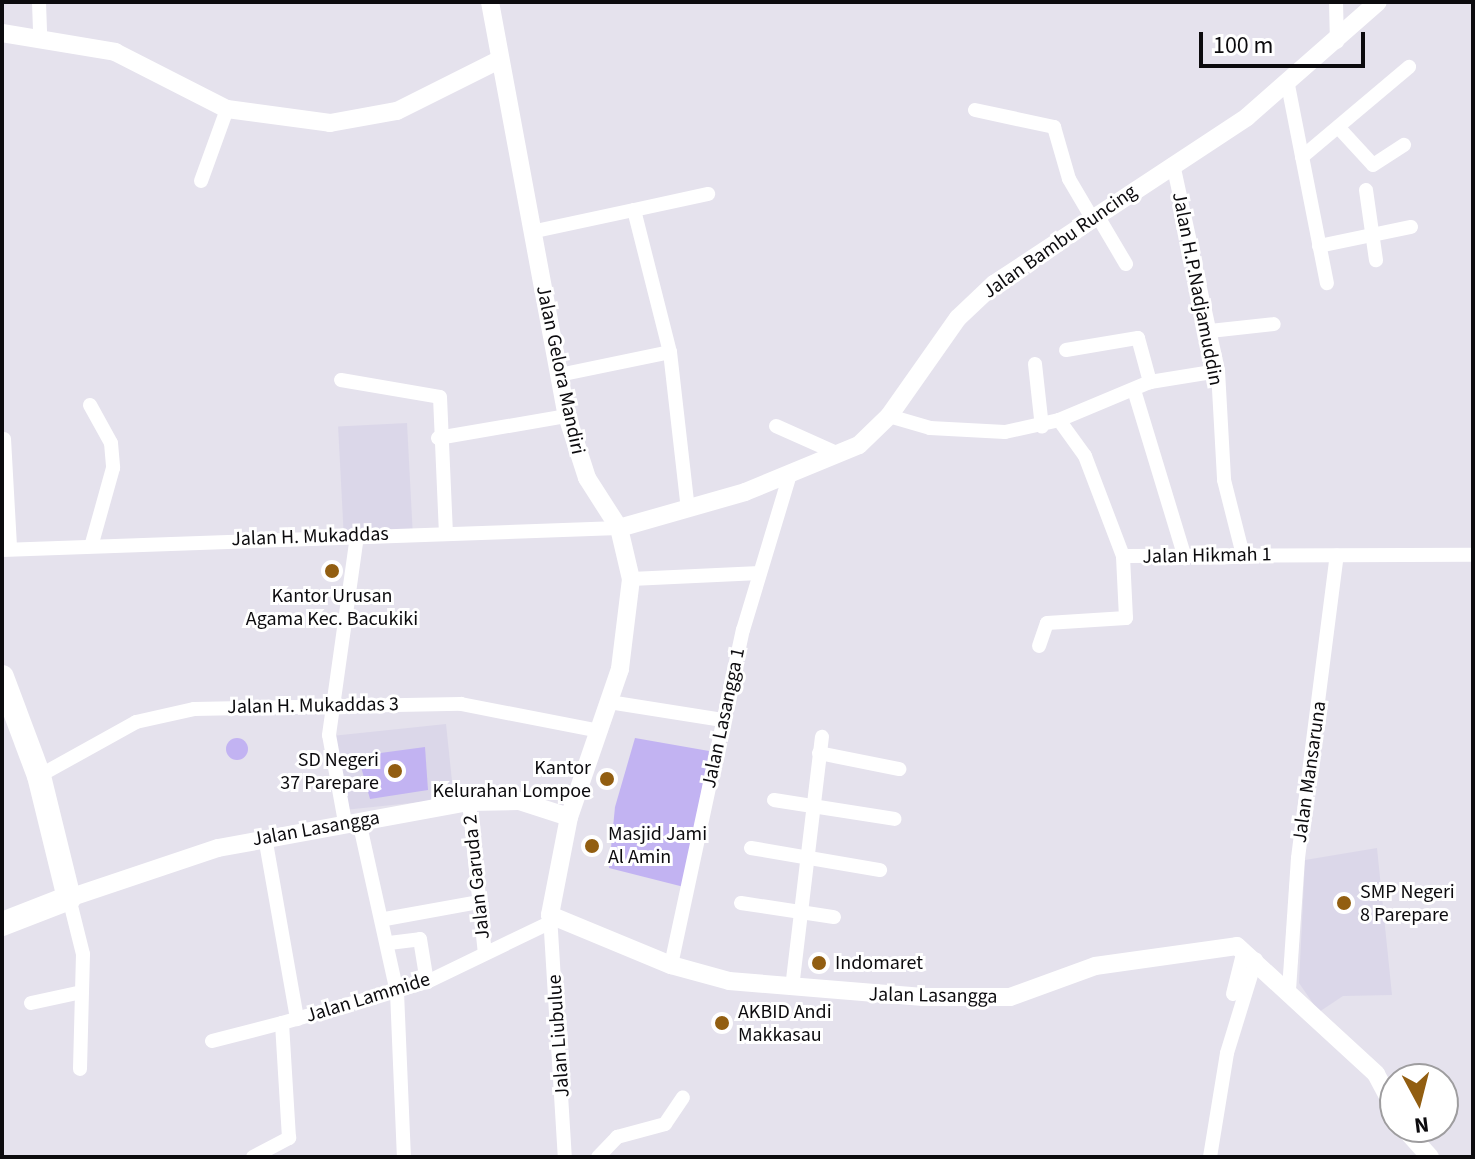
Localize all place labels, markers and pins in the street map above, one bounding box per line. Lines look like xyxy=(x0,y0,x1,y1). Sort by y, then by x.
marker: Kantor Urusan Agama Kec. Bacukiki xyxy=(323,562,341,580)
place label: Kantor Urusan Agama Kec. Bacukiki xyxy=(246,584,418,631)
place label: SD Negeri 37 Parepare xyxy=(280,748,379,795)
place label: Kantor Kelurahan Lompoe xyxy=(432,756,591,803)
marker: SD Negeri 37 Parepare xyxy=(386,762,404,780)
marker: Kantor Kelurahan Lompoe xyxy=(598,770,616,788)
place label: Masjid Jami Al Amin xyxy=(608,822,707,869)
marker: Masjid Jami Al Amin xyxy=(583,837,601,855)
place label: SMP Negeri 8 Parepare xyxy=(1360,880,1455,927)
marker: SMP Negeri 8 Parepare xyxy=(1335,894,1353,912)
place label: Indomaret xyxy=(835,951,923,975)
marker: Indomaret xyxy=(810,954,828,972)
place label: AKBID Andi Makkasau xyxy=(738,1000,832,1047)
marker: AKBID Andi Makkasau xyxy=(713,1014,731,1032)

